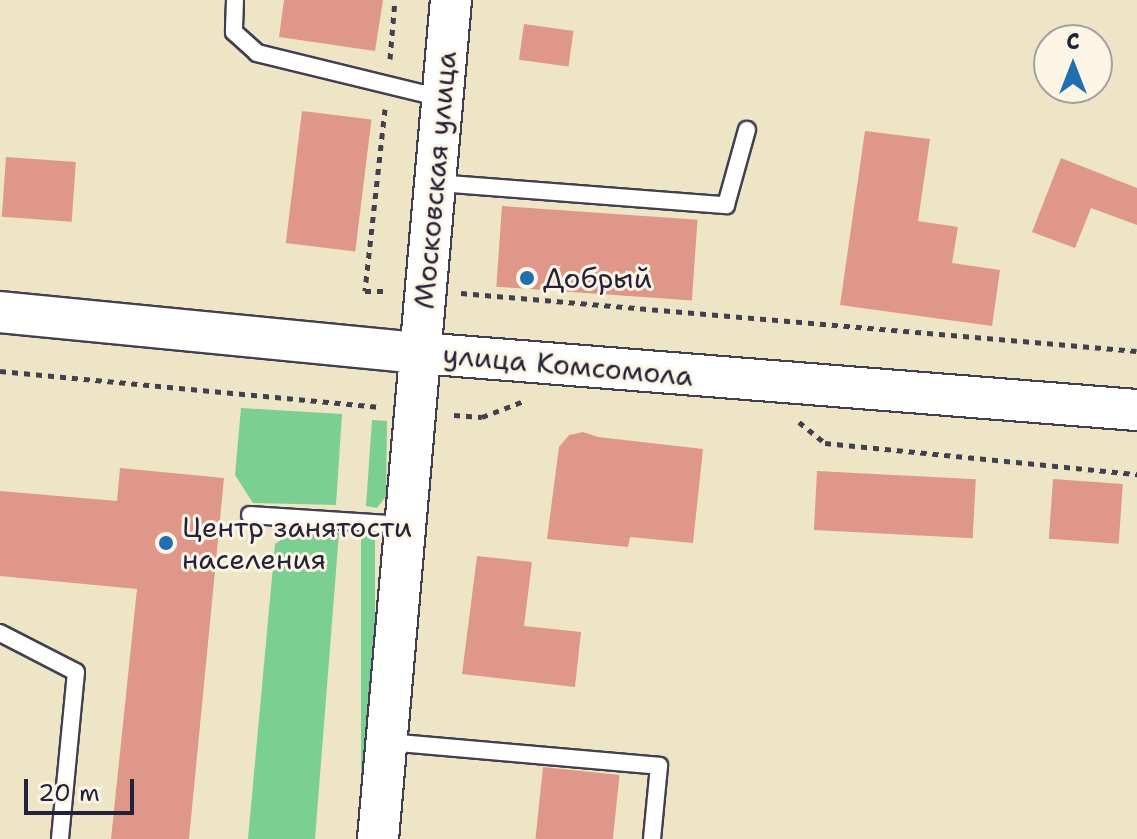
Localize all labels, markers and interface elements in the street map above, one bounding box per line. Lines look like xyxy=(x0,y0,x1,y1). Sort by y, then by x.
north arrow xyxy=(1033,24,1113,104)
text: С xyxy=(1066,27,1080,56)
street label: Московская улица xyxy=(407,50,463,310)
place label: Добрый xyxy=(543,261,652,295)
marker: Добрый xyxy=(518,269,536,287)
street label: улица Комсомола xyxy=(441,337,695,393)
place label: Центр занятости населения xyxy=(182,510,412,576)
marker: Центр занятости населения xyxy=(157,534,175,552)
scale bar xyxy=(28,763,138,813)
text: 20 m xyxy=(38,777,100,809)

